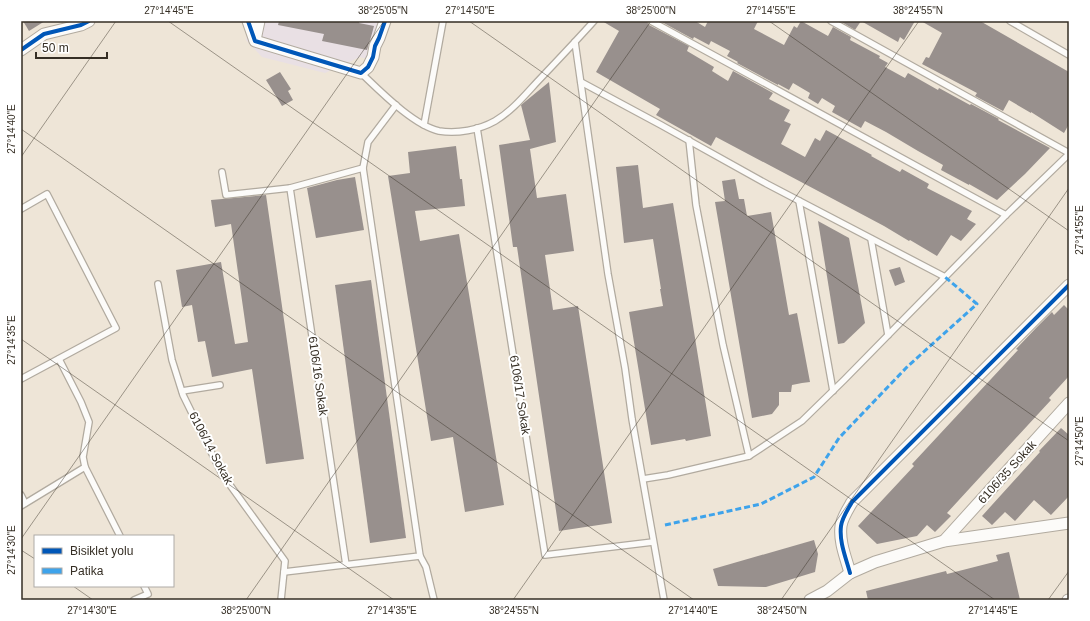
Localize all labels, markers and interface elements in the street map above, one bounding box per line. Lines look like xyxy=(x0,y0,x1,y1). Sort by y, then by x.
text: 27°14'45"E xyxy=(144,5,194,16)
text: 38°25'05"N xyxy=(358,5,408,16)
text: 27°14'50"E xyxy=(445,5,495,16)
text: 38°25'00"N xyxy=(626,5,676,16)
text: 27°14'55"E xyxy=(746,5,796,16)
text: 38°24'55"N xyxy=(893,5,943,16)
scale bar xyxy=(36,34,107,60)
text: 50 m xyxy=(42,41,69,55)
text: 27°14'40"E xyxy=(6,104,17,154)
text: 27°14'55"E xyxy=(1074,205,1085,255)
text: 27°14'35"E xyxy=(6,315,17,365)
street label: 6106/16 Sokak xyxy=(305,335,331,418)
street label: 6106/17 Sokak xyxy=(507,354,533,437)
street label: 6106/14 Sokak xyxy=(186,409,236,488)
text: 27°14'50"E xyxy=(1074,416,1085,466)
street label: 6106/35 Sokak xyxy=(975,437,1040,506)
text: 27°14'30"E xyxy=(6,525,17,575)
legend xyxy=(34,535,174,587)
text: Bisiklet yolu xyxy=(70,544,133,558)
text: Patika xyxy=(70,564,104,578)
text: 27°14'30"E xyxy=(67,605,117,616)
text: 38°25'00"N xyxy=(221,605,271,616)
text: 27°14'35"E xyxy=(367,605,417,616)
text: 38°24'55"N xyxy=(489,605,539,616)
text: 27°14'40"E xyxy=(668,605,718,616)
text: 38°24'50"N xyxy=(757,605,807,616)
text: 27°14'45"E xyxy=(968,605,1018,616)

